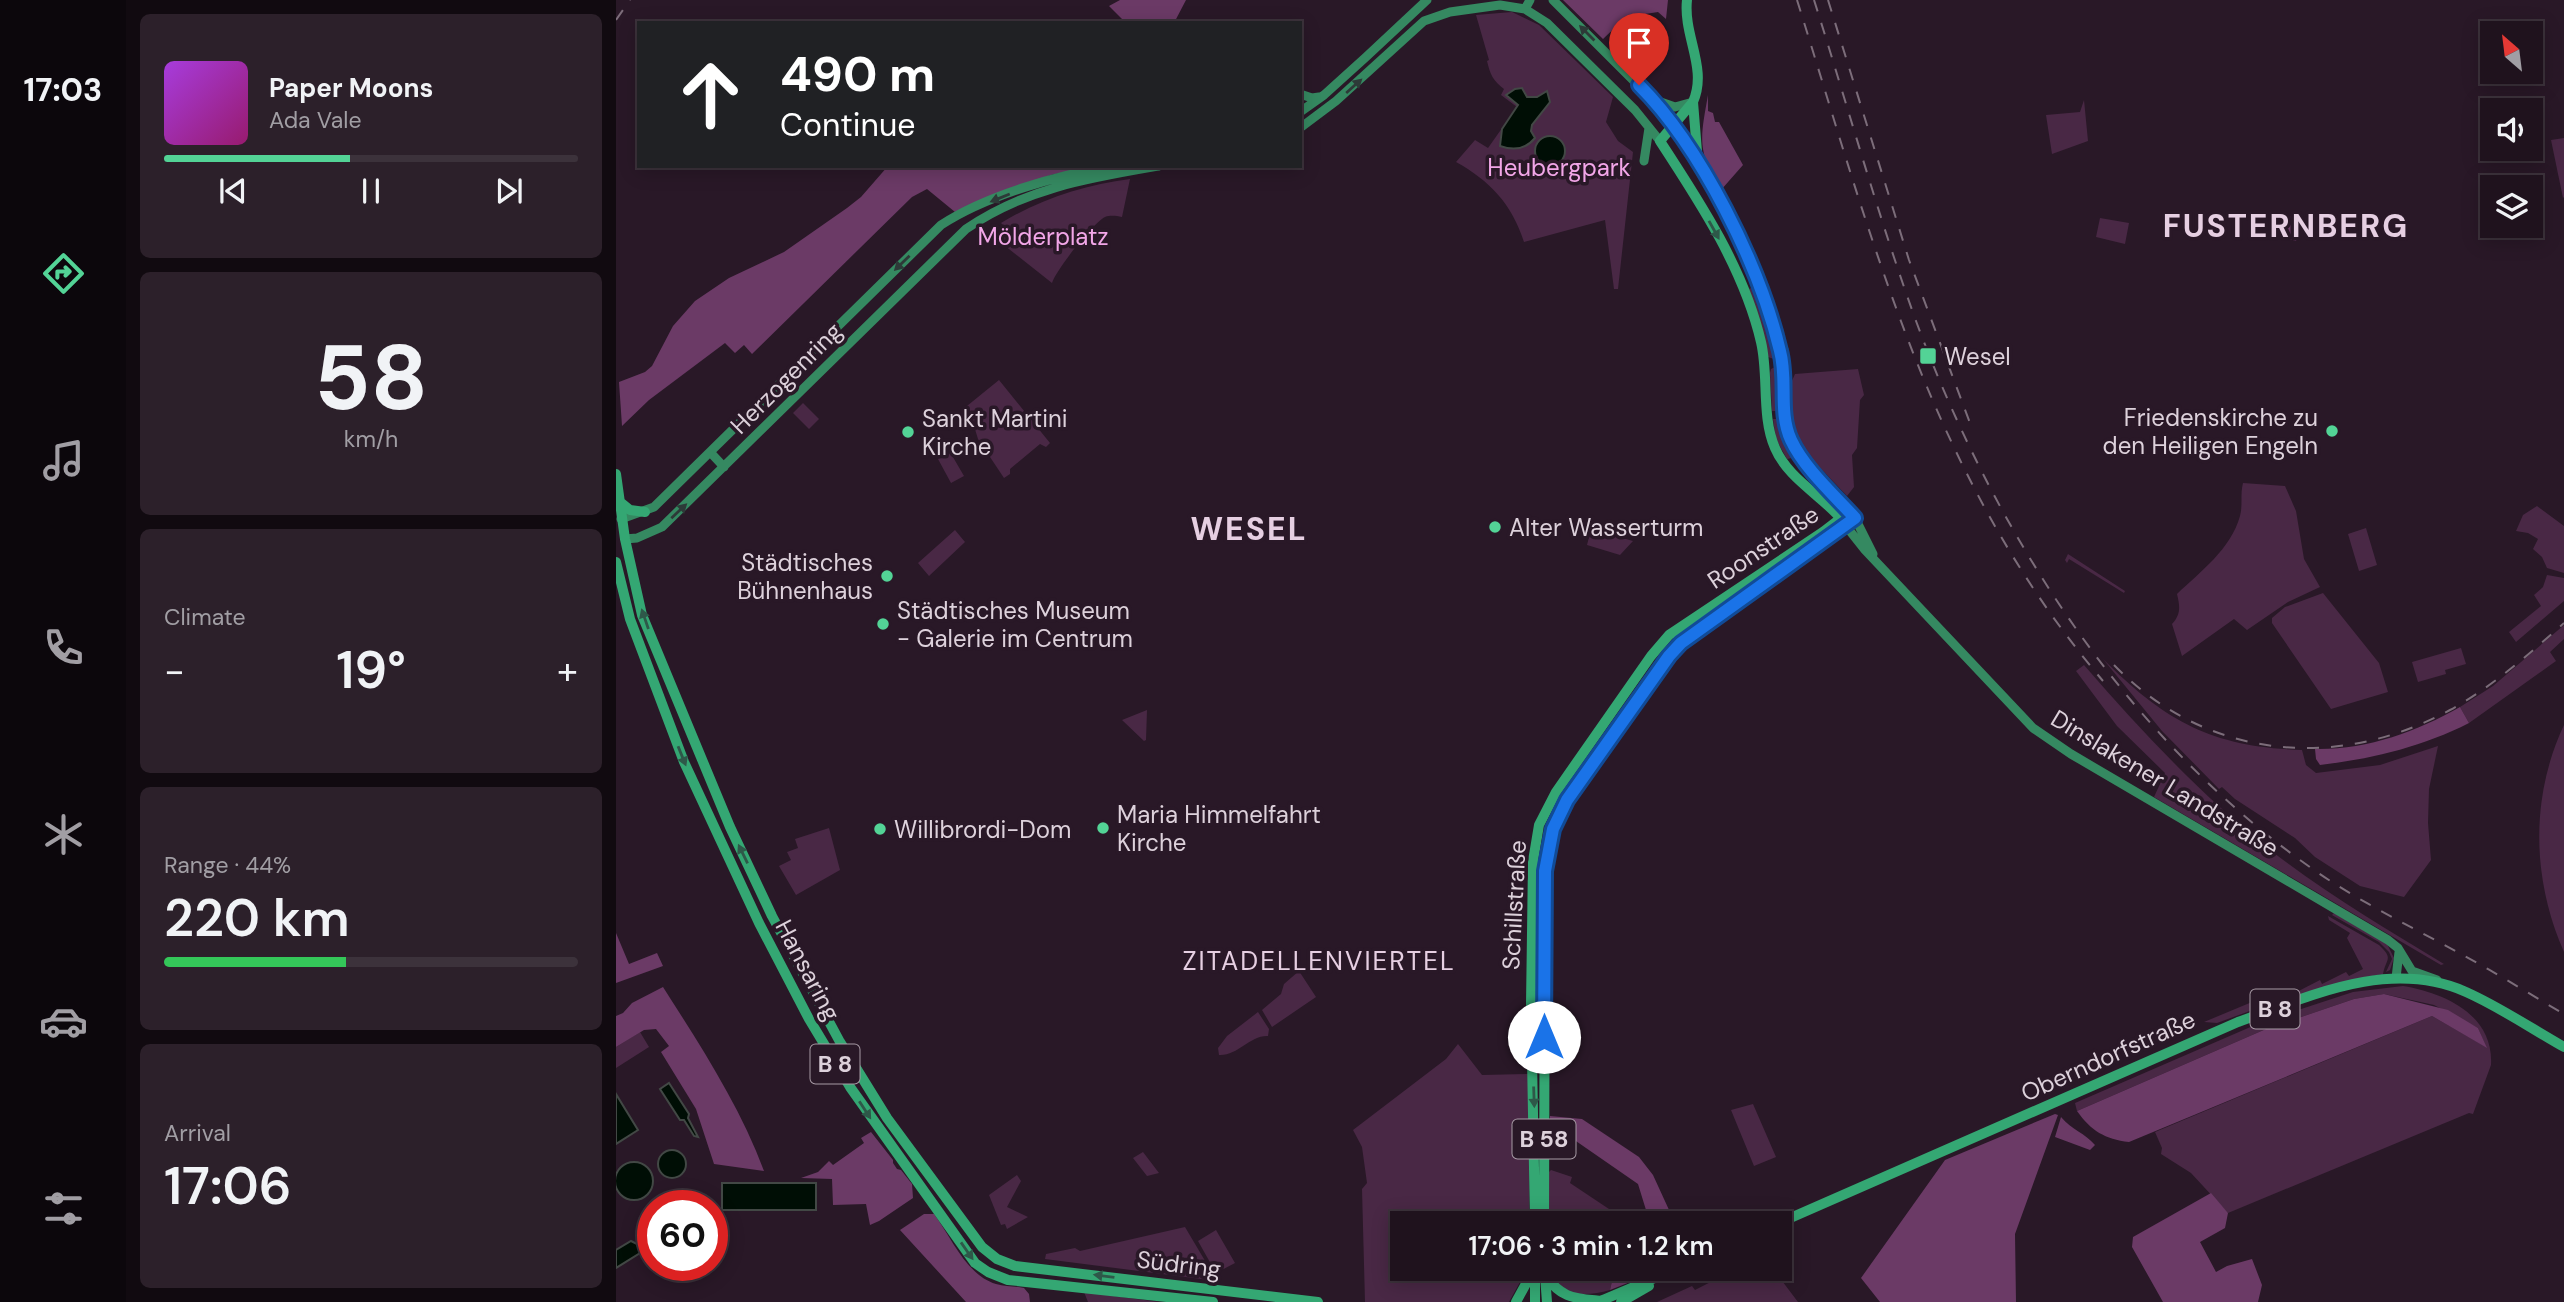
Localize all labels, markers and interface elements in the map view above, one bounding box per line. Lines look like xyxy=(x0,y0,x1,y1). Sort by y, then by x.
pin xyxy=(1609,13,1669,85)
north arrow xyxy=(2480,21,2543,84)
map controls xyxy=(2480,21,2543,238)
one-way arrow xyxy=(1578,24,1595,41)
icon: arrive xyxy=(1620,24,1658,62)
text: 490 m xyxy=(780,42,935,106)
icon: ahead xyxy=(665,49,756,140)
text: 17:03 xyxy=(24,69,102,111)
text: Paper Moons xyxy=(269,71,433,105)
one-way arrow xyxy=(1345,78,1362,94)
button: sound xyxy=(2480,98,2543,161)
text: Continue xyxy=(780,104,915,146)
text: Ada Vale xyxy=(269,105,362,135)
park label: Heubergpark xyxy=(1487,152,1631,183)
icon: previous xyxy=(214,172,252,210)
icon: pause xyxy=(352,172,390,210)
icon: next xyxy=(490,172,528,210)
button: layers xyxy=(2480,175,2543,238)
one-way arrow xyxy=(989,192,1010,203)
district label: FUSTERNBERG xyxy=(2163,205,2409,247)
one-way arrow xyxy=(1708,220,1720,239)
park label: Mölderplatz xyxy=(978,221,1108,252)
icon: directions xyxy=(39,249,88,298)
one-way arrow xyxy=(894,254,911,270)
street label: Herzogenring xyxy=(724,316,848,440)
text: 58 xyxy=(314,319,428,437)
place label: Wesel xyxy=(1944,341,2011,372)
marker: Wesel xyxy=(1918,346,1938,366)
place label: Friedenskirche zu den Heiligen Engeln xyxy=(2103,402,2318,461)
place label: Sankt Martini Kirche xyxy=(922,403,1067,462)
marker: Friedenskirche zu den Heiligen Engeln xyxy=(2324,423,2340,439)
text: km/h xyxy=(344,424,398,454)
marker: Sankt Martini Kirche xyxy=(900,424,916,440)
icon: music xyxy=(39,436,88,485)
street label: Roonstraße xyxy=(1701,498,1825,596)
one-way arrow xyxy=(670,503,687,519)
district label: WESEL xyxy=(1190,508,1308,550)
place label: Alter Wasserturm xyxy=(1509,512,1703,543)
marker: Alter Wasserturm xyxy=(1487,519,1503,535)
place label: Städtisches Bühnenhaus xyxy=(737,547,873,606)
marker: Städtisches Bühnenhaus xyxy=(879,568,895,584)
place label: Städtisches Museum - Galerie im Centrum xyxy=(897,595,1133,654)
text: Climate xyxy=(164,602,246,632)
one-way arrow xyxy=(639,609,650,630)
marker: Städtisches Museum - Galerie im Centrum xyxy=(875,616,891,632)
icon: phone xyxy=(39,623,88,672)
text: 19° xyxy=(336,636,406,704)
text: − xyxy=(164,646,185,696)
text: + xyxy=(557,646,578,696)
street label: Dinslakener Landstraße xyxy=(2045,703,2285,863)
one-way arrow xyxy=(676,746,687,767)
place label: Maria Himmelfahrt Kirche xyxy=(1117,799,1321,858)
icon: climate xyxy=(39,810,88,859)
place label: Willibrordi-Dom xyxy=(894,814,1071,845)
marker: Maria Himmelfahrt Kirche xyxy=(1095,820,1111,836)
marker: Willibrordi-Dom xyxy=(872,821,888,837)
street label: Schillstraße xyxy=(1495,839,1533,971)
one-way arrow xyxy=(737,844,748,864)
text: Range · 44% xyxy=(164,850,291,880)
text: 220 km xyxy=(164,884,350,952)
street label: Hansaring xyxy=(768,914,848,1026)
district label: ZITADELLENVIERTEL xyxy=(1182,944,1456,978)
road number: B 8 xyxy=(2250,990,2300,1028)
icon: car xyxy=(39,997,88,1046)
position arrow xyxy=(1507,1000,1581,1074)
street label: Oberndorfstraße xyxy=(2016,1004,2200,1108)
road number: B 8 xyxy=(810,1044,860,1084)
one-way arrow xyxy=(1528,1086,1539,1108)
one-way arrow xyxy=(858,1100,871,1120)
text: Arrival xyxy=(164,1118,231,1148)
road number: B 58 xyxy=(1513,1120,1576,1158)
text: 17:06 xyxy=(164,1152,292,1220)
icon: filters xyxy=(39,1184,88,1233)
speed limit sign: 60 xyxy=(637,1190,728,1281)
text: 17:06 · 3 min · 1.2 km xyxy=(1468,1229,1714,1263)
one-way arrow xyxy=(960,1242,974,1260)
street label: Südring xyxy=(1135,1243,1223,1285)
one-way arrow xyxy=(1093,1271,1115,1282)

